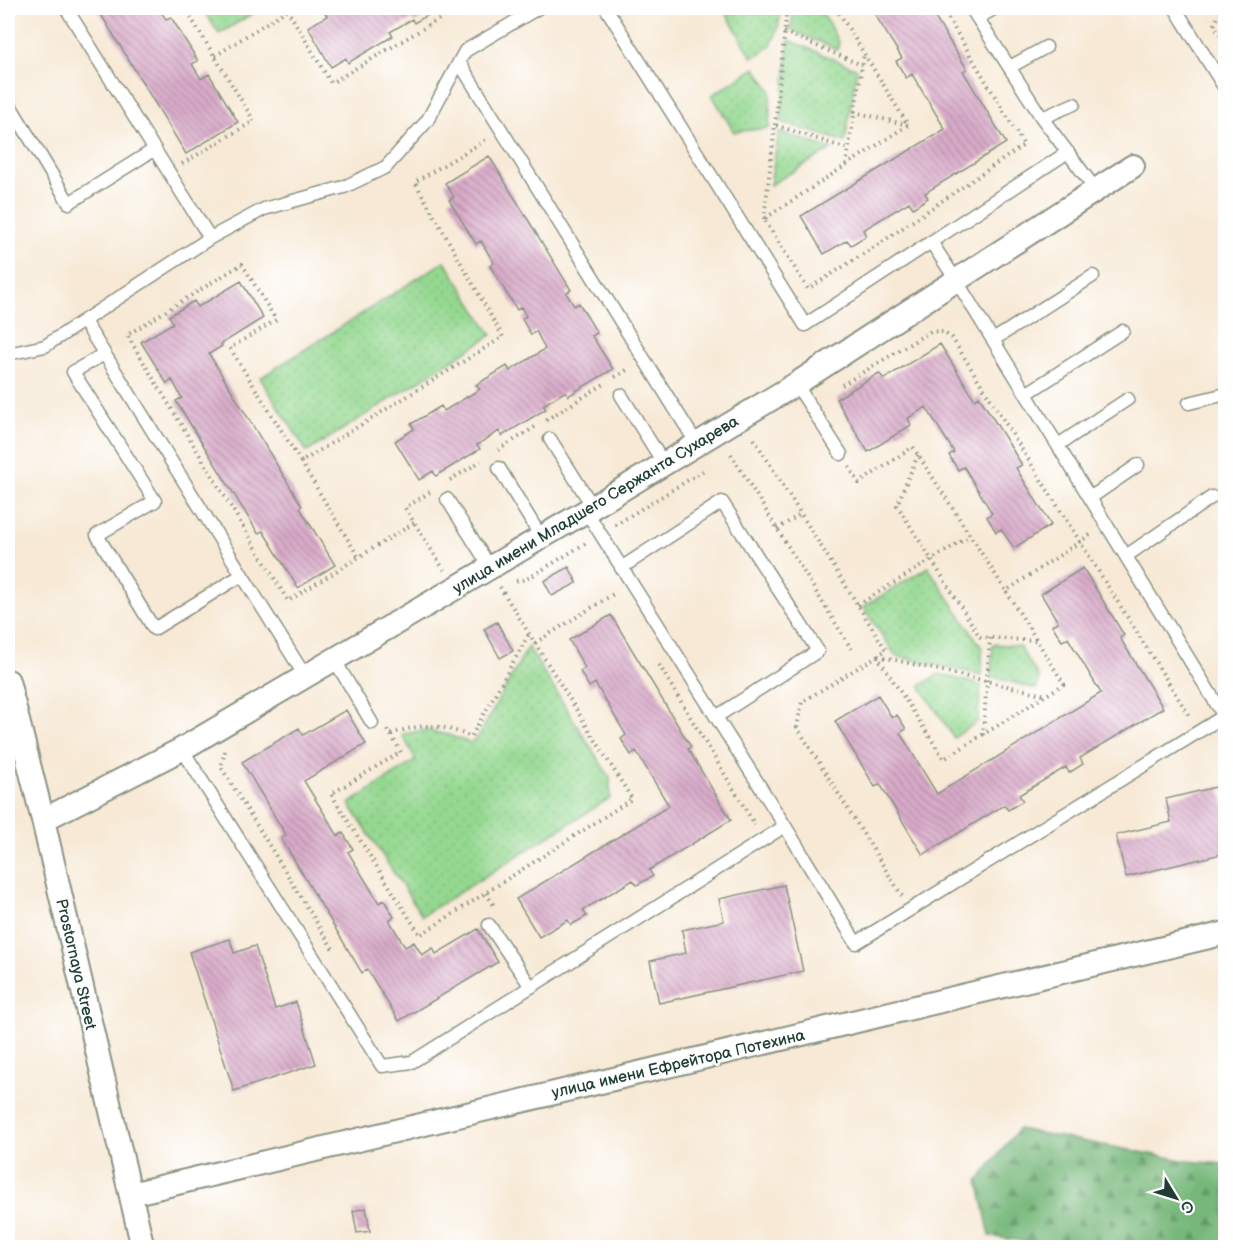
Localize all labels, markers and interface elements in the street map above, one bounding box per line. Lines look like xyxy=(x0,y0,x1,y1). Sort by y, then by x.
street label: улица имени Младшего Сержанта Сухарева xyxy=(449,412,743,598)
street label: Prostornaya Street xyxy=(51,897,100,1032)
street label: улица имени Ефрейтора Потехина xyxy=(550,1026,807,1103)
north arrow xyxy=(1146,1168,1206,1228)
text: С xyxy=(1176,1196,1198,1217)

